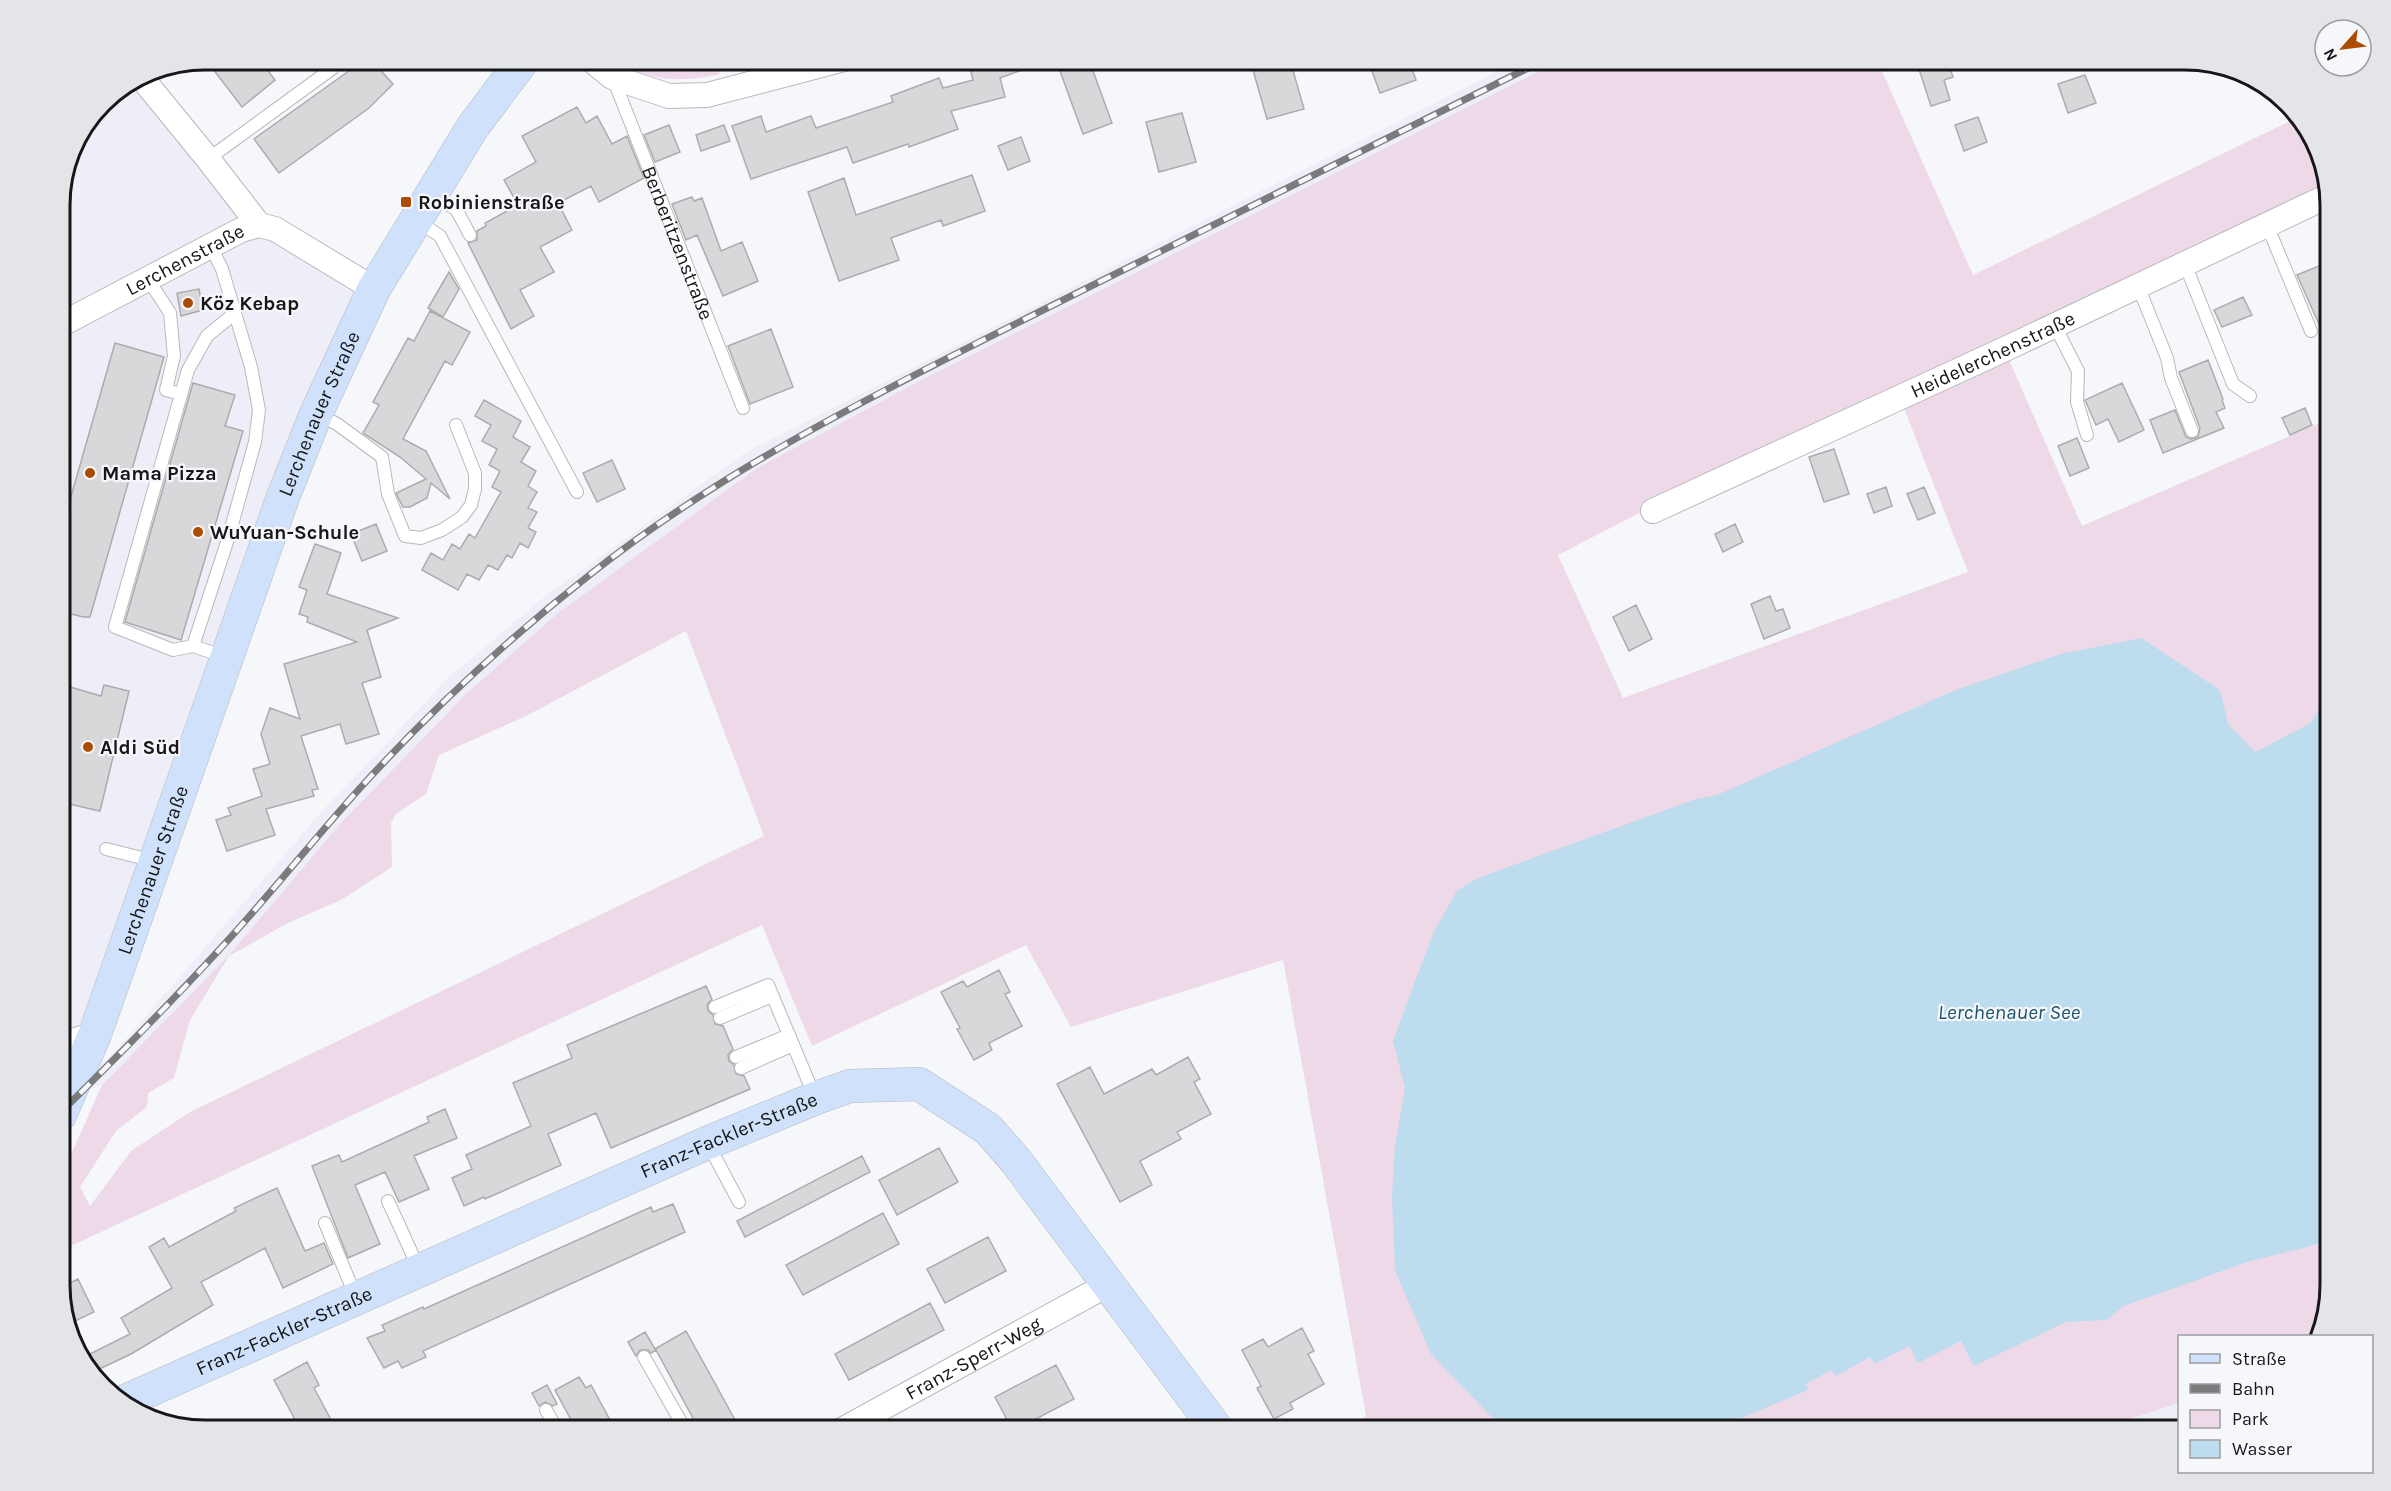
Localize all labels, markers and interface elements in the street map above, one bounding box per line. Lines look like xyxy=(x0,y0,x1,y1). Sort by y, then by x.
north arrow xyxy=(2313,18,2373,78)
text: N xyxy=(2319,45,2341,64)
street label: Berberitzenstraße xyxy=(637,162,719,323)
place label: Robinienstraße xyxy=(418,191,565,214)
marker: Robinienstraße xyxy=(399,195,413,209)
street label: Lerchenstraße xyxy=(122,219,248,300)
place label: Köz Kebap xyxy=(200,292,299,315)
marker: Köz Kebap xyxy=(181,296,195,310)
street label: Heidelerchenstraße xyxy=(1907,306,2078,402)
street label: Lerchenauer Straße xyxy=(273,327,364,499)
place label: Mama Pizza xyxy=(102,462,217,485)
marker: Mama Pizza xyxy=(83,466,97,480)
place label: WuYuan-Schule xyxy=(210,521,359,544)
marker: WuYuan-Schule xyxy=(191,525,205,539)
place label: Aldi Süd xyxy=(100,736,180,759)
marker: Aldi Süd xyxy=(81,740,95,754)
street label: Lerchenauer Straße xyxy=(112,782,193,958)
water label: Lerchenauer See xyxy=(1938,1000,2080,1024)
street label: Franz-Fackler-Straße xyxy=(636,1087,821,1183)
street label: Franz-Fackler-Straße xyxy=(192,1282,376,1380)
street label: Franz-Sperr-Weg xyxy=(901,1312,1045,1405)
legend xyxy=(2178,1335,2373,1473)
text: Straße xyxy=(2232,1348,2286,1370)
text: Bahn xyxy=(2232,1378,2275,1400)
text: Park xyxy=(2232,1408,2269,1430)
text: Wasser xyxy=(2232,1438,2293,1460)

